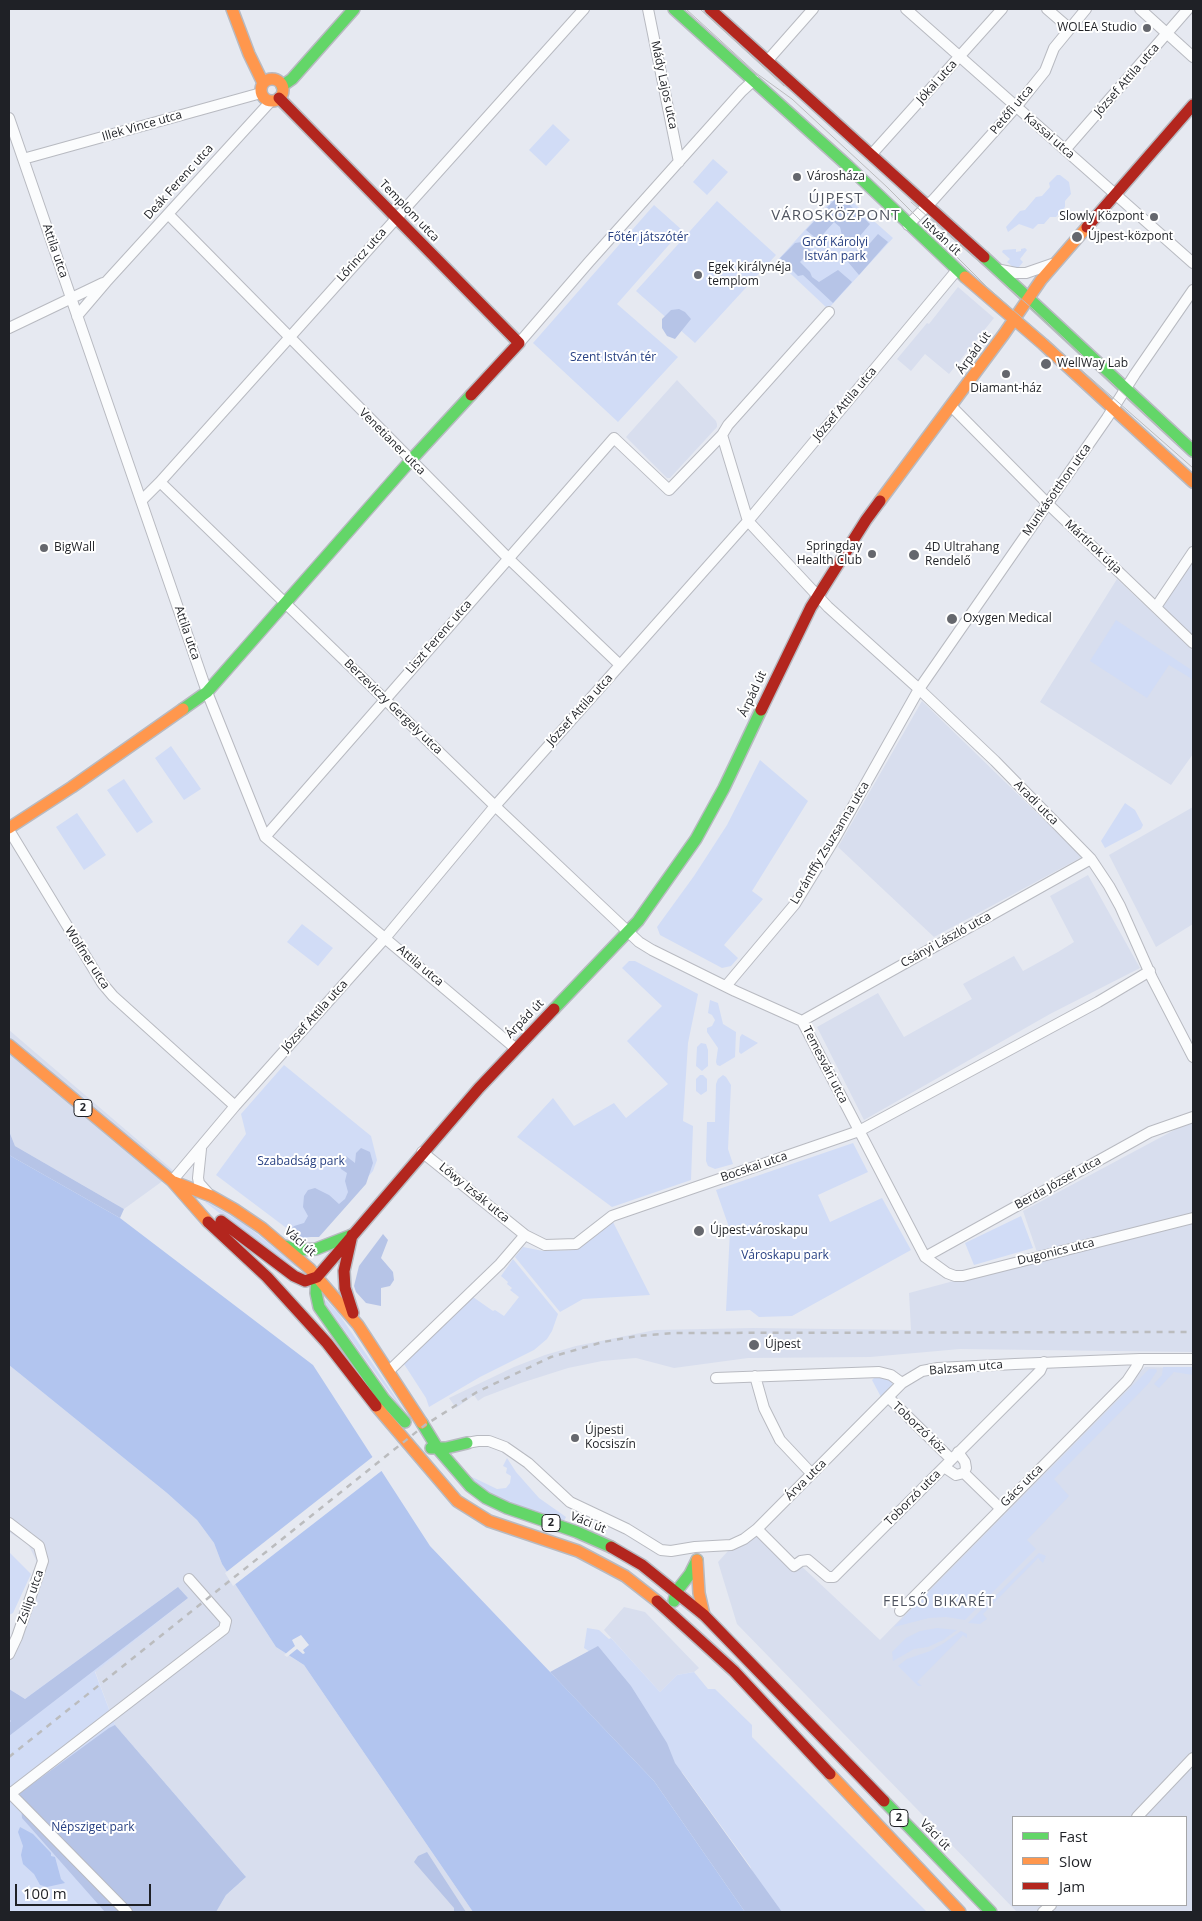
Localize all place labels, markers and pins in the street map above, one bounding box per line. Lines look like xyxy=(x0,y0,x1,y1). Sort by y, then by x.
place label: WOLEA Studio xyxy=(1057,21,1137,35)
marker: WOLEA Studio xyxy=(1141,22,1153,34)
place label: Városháza xyxy=(807,170,865,184)
marker: Városháza xyxy=(791,171,803,183)
place label: Slowly Központ xyxy=(1059,210,1144,224)
marker: Slowly Központ xyxy=(1148,211,1160,223)
marker: Újpest-központ xyxy=(1070,230,1084,244)
place label: Újpest-központ xyxy=(1088,230,1173,244)
place label: Egek királynéja templom xyxy=(708,261,791,289)
marker: Egek királynéja templom xyxy=(692,269,704,281)
marker: WellWay Lab xyxy=(1039,357,1053,371)
place label: WellWay Lab xyxy=(1057,357,1128,371)
marker: Diamant-ház xyxy=(1000,368,1012,380)
place label: Diamant-ház xyxy=(970,382,1042,396)
place label: Springday Health Club xyxy=(797,540,862,568)
place label: BigWall xyxy=(54,541,95,555)
place label: 4D Ultrahang Rendelő xyxy=(925,541,999,569)
marker: BigWall xyxy=(38,542,50,554)
marker: Springday Health Club xyxy=(866,548,878,560)
marker: 4D Ultrahang Rendelő xyxy=(907,548,921,562)
marker: Oxygen Medical xyxy=(945,612,959,626)
place label: Oxygen Medical xyxy=(963,612,1052,626)
marker: Újpest-városkapu xyxy=(692,1224,706,1238)
place label: Újpest-városkapu xyxy=(710,1224,808,1238)
marker: Újpest xyxy=(747,1338,761,1352)
place label: Újpest xyxy=(765,1338,801,1352)
place label: Újpesti Kocsiszín xyxy=(585,1424,636,1452)
marker: Újpesti Kocsiszín xyxy=(569,1432,581,1444)

